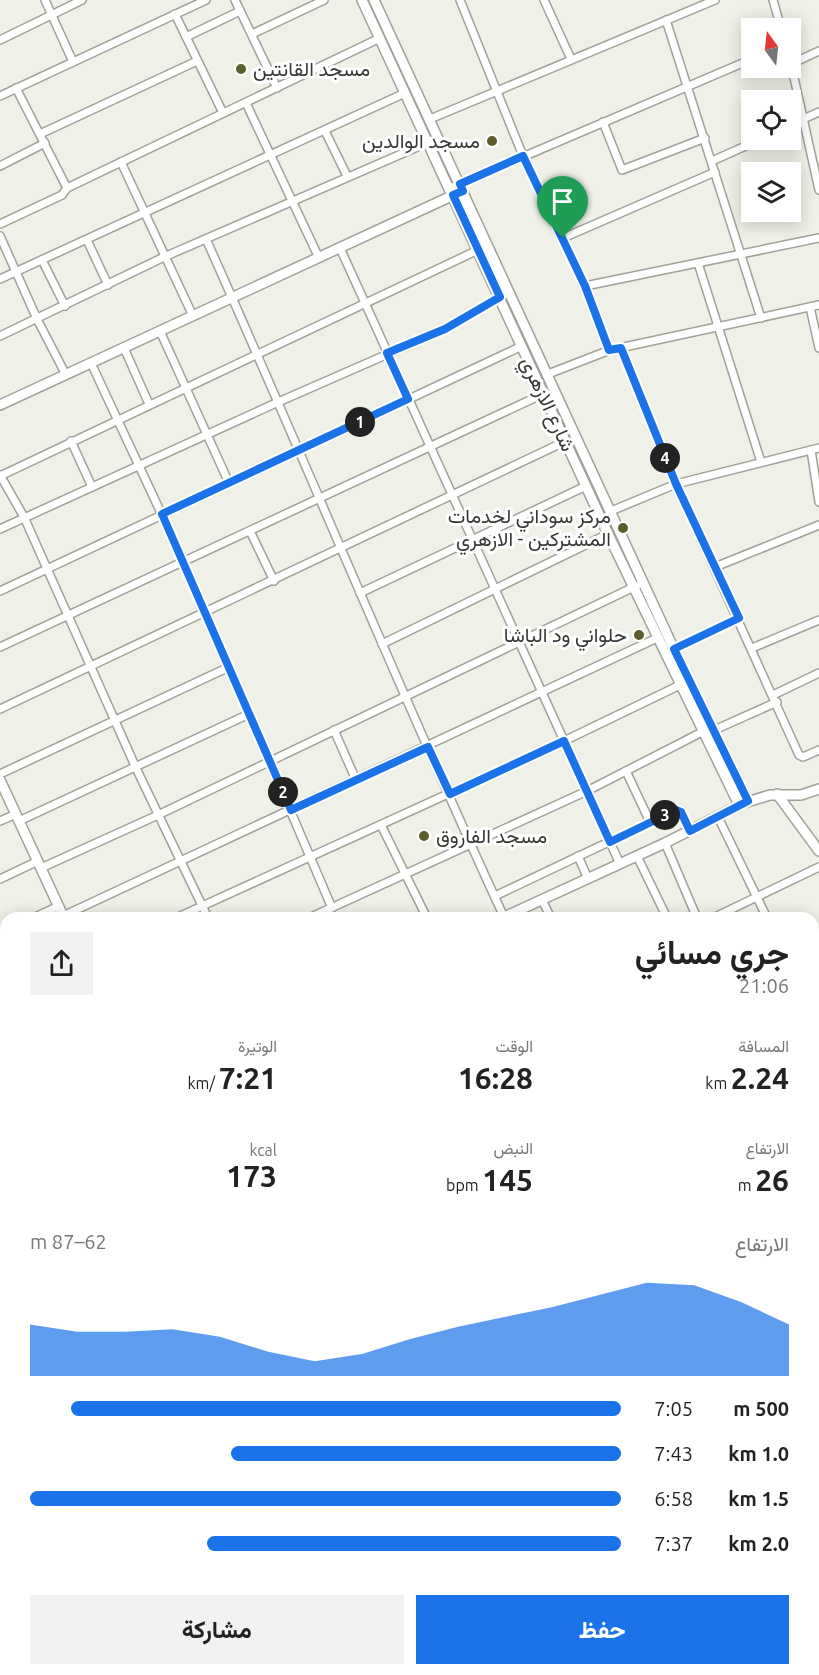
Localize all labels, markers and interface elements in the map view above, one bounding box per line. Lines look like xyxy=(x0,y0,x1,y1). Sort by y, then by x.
north arrow xyxy=(741,18,801,78)
map controls xyxy=(741,18,801,222)
place label: مسجد القانتين xyxy=(253,57,370,81)
marker: مسجد القانتين xyxy=(234,62,248,76)
button: locate xyxy=(741,90,801,150)
place label: مسجد الوالدين xyxy=(362,129,480,154)
marker: مسجد الوالدين xyxy=(485,134,499,148)
button: layers xyxy=(741,162,801,222)
pin xyxy=(537,176,588,238)
icon: arrive xyxy=(546,185,579,218)
street label: شارع الازهري xyxy=(511,353,580,457)
pin: 1 xyxy=(345,407,375,437)
text: 1 xyxy=(355,413,365,431)
pin: 4 xyxy=(650,443,680,473)
text: 4 xyxy=(660,449,670,467)
place label: مركز سوداني لخدمات المشتركين - الازهري xyxy=(448,504,611,556)
marker: مركز سوداني لخدمات المشتركين - الازهري xyxy=(616,521,630,535)
place label: حلواني ود الباشا xyxy=(504,623,627,652)
marker: حلواني ود الباشا xyxy=(632,628,646,642)
pin: 2 xyxy=(268,777,298,807)
text: 2 xyxy=(278,783,288,801)
pin: 3 xyxy=(650,800,680,830)
text: 3 xyxy=(660,806,670,824)
place label: مسجد الفاروق xyxy=(436,824,547,849)
marker: مسجد الفاروق xyxy=(417,829,431,843)
button: share xyxy=(30,932,93,995)
text: جري مسائي xyxy=(635,933,789,970)
text: 21:06 xyxy=(739,974,789,997)
text: الوتيرة xyxy=(238,1037,277,1055)
text: الوقت xyxy=(495,1037,533,1055)
text: المسافة xyxy=(738,1037,789,1055)
text: 7:21 xyxy=(219,1061,277,1095)
text: 16:28 xyxy=(458,1061,533,1095)
text: 2.24 xyxy=(731,1061,789,1095)
text: /km xyxy=(187,1074,219,1092)
text: km xyxy=(705,1074,731,1092)
text: النبض xyxy=(493,1139,533,1157)
text: الارتفاع xyxy=(746,1139,789,1157)
text: kcal xyxy=(249,1141,277,1159)
text: 173 xyxy=(226,1159,277,1193)
text: 145 xyxy=(482,1163,533,1197)
text: 26 xyxy=(755,1163,789,1197)
text: bpm xyxy=(446,1176,482,1194)
text: m xyxy=(738,1176,755,1194)
text: 62–87 m xyxy=(30,1230,107,1253)
text: الارتفاع xyxy=(735,1232,789,1255)
text: 7:05 xyxy=(654,1397,693,1420)
text: 500 m xyxy=(733,1397,789,1420)
text: 7:43 xyxy=(654,1442,693,1465)
text: 1.0 km xyxy=(728,1442,789,1465)
text: 6:58 xyxy=(654,1487,693,1510)
text: 1.5 km xyxy=(728,1487,789,1510)
text: 7:37 xyxy=(654,1532,693,1555)
text: 2.0 km xyxy=(728,1532,789,1555)
button: مشاركة xyxy=(30,1595,404,1664)
button: حفظ xyxy=(416,1595,789,1664)

